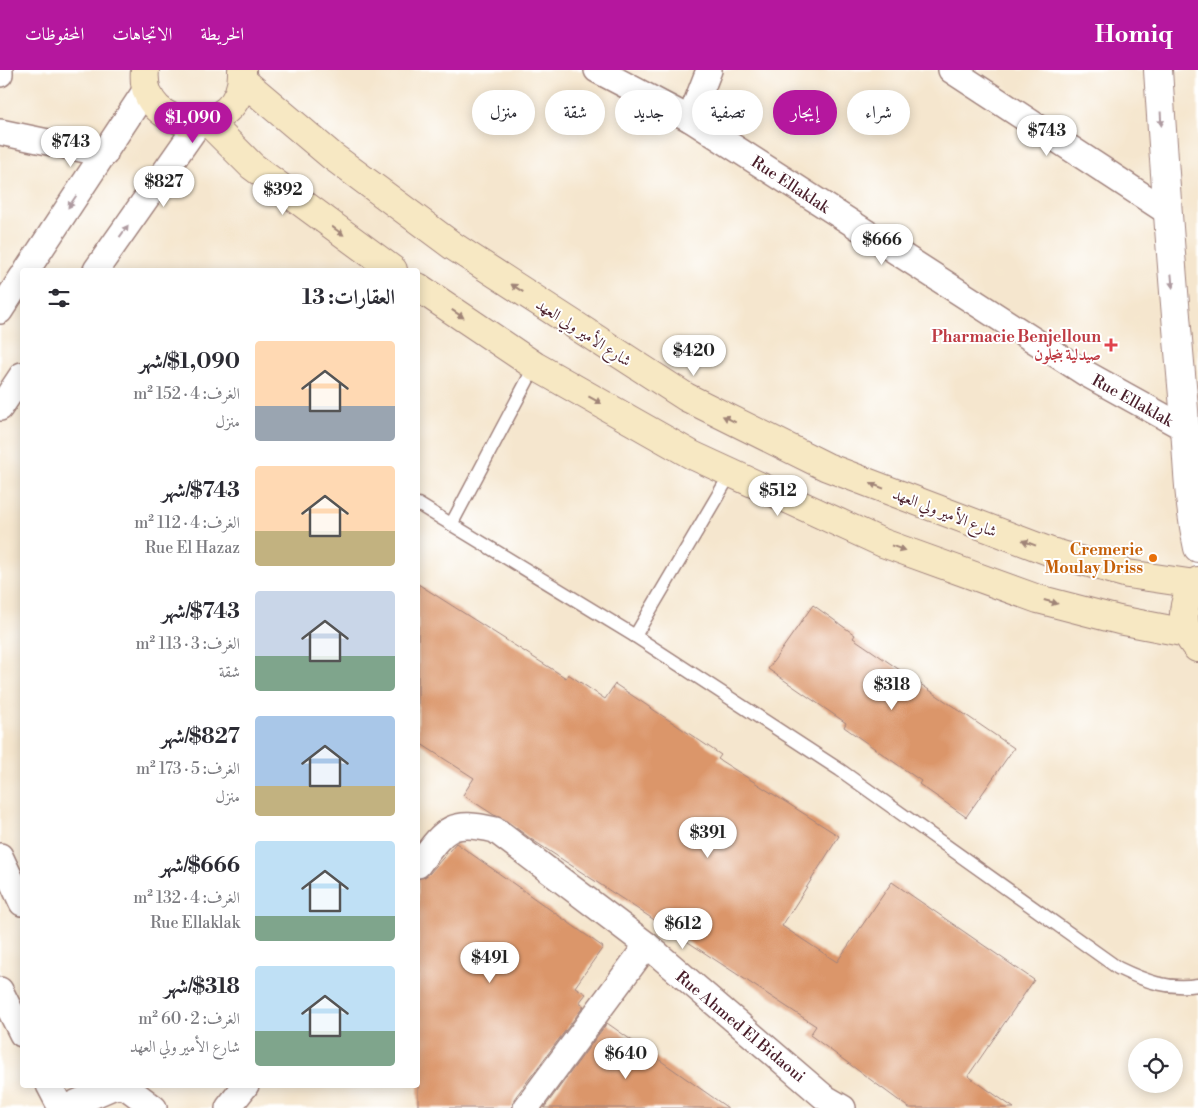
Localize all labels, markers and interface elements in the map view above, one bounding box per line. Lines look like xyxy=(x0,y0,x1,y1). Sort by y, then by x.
text: Homiq xyxy=(1095,20,1173,50)
text: المحفوظات xyxy=(25,23,84,46)
text: الاتجاهات xyxy=(112,23,172,46)
text: الخريطة xyxy=(200,23,244,46)
chip: منزل xyxy=(472,90,535,135)
chip: شقة xyxy=(545,90,605,135)
chip: جديد xyxy=(615,90,682,135)
chip: تصفية xyxy=(692,90,763,135)
chip: إيجار xyxy=(773,90,837,135)
chip: شراء xyxy=(847,90,910,135)
pin: $1,090 xyxy=(152,102,234,144)
text: $1,090 xyxy=(165,108,221,128)
one-way arrow xyxy=(1157,111,1165,127)
pin: $743 xyxy=(1017,114,1077,157)
text: $743 xyxy=(1028,121,1066,141)
pin: $743 xyxy=(41,126,101,168)
text: $743 xyxy=(52,132,90,152)
street label: Rue Ellaklak xyxy=(747,152,835,219)
pin: $827 xyxy=(134,166,194,208)
text: $827 xyxy=(144,172,184,192)
pin: $392 xyxy=(253,174,313,216)
text: $392 xyxy=(263,180,303,200)
one-way arrow xyxy=(67,196,77,209)
one-way arrow xyxy=(119,224,129,237)
pin: $666 xyxy=(852,224,912,266)
one-way arrow xyxy=(331,226,345,236)
text: $666 xyxy=(862,230,902,250)
one-way arrow xyxy=(1168,273,1176,289)
one-way arrow xyxy=(510,283,523,293)
icon: filters xyxy=(45,284,73,312)
text: العقارات: 13 xyxy=(302,285,395,311)
street label: شارع الأمير ولي العهد xyxy=(530,293,636,374)
one-way arrow xyxy=(451,309,465,319)
place label: Pharmacie Benjelloun صيدلية بنجلون xyxy=(931,327,1101,365)
pin: $420 xyxy=(664,334,724,377)
marker: Pharmacie Benjelloun صيدلية بنجلون xyxy=(1105,339,1117,351)
text: $420 xyxy=(673,341,715,361)
text: $1,090/شهر xyxy=(139,349,240,375)
icon: home xyxy=(295,361,355,421)
street label: Rue Ellaklak xyxy=(1088,370,1178,432)
text: الغرف: 4 · 152 m² xyxy=(133,384,240,404)
one-way arrow xyxy=(588,396,603,404)
text: منزل xyxy=(215,412,240,432)
one-way arrow xyxy=(722,415,737,423)
pin: $512 xyxy=(748,474,808,517)
text: $743/شهر xyxy=(162,478,240,504)
text: $512 xyxy=(759,481,797,501)
one-way arrow xyxy=(869,482,884,490)
street label: شارع الأمير ولي العهد xyxy=(889,482,1000,545)
icon: home xyxy=(295,486,355,546)
text: الغرف: 4 · 112 m² xyxy=(134,513,240,533)
text: Rue El Hazaz xyxy=(145,538,240,558)
one-way arrow xyxy=(1021,539,1036,547)
place label: Cremerie Moulay Driss xyxy=(1044,540,1143,578)
one-way arrow xyxy=(891,545,906,552)
marker: Cremerie Moulay Driss xyxy=(1147,552,1159,564)
text: $743/شهر xyxy=(162,599,240,625)
one-way arrow xyxy=(1044,599,1059,607)
icon: home xyxy=(295,611,355,671)
text: الغرف: 3 · 113 m² xyxy=(136,634,240,654)
text: شقة xyxy=(219,662,240,682)
pin: $318 xyxy=(862,668,922,711)
text: $318 xyxy=(874,675,910,695)
text: $827/شهر xyxy=(161,724,240,750)
icon: home xyxy=(295,736,355,796)
text: الغرف: 5 · 173 m² xyxy=(136,759,240,779)
text: منزل xyxy=(215,787,240,807)
pin: $391 xyxy=(678,816,738,859)
text: $391 xyxy=(690,823,726,843)
text: $666/شهر xyxy=(160,853,240,879)
icon: home xyxy=(295,861,355,921)
text: الغرف: 4 · 132 m² xyxy=(133,888,240,908)
pin: $612 xyxy=(653,908,713,950)
text: Rue Ellaklak xyxy=(150,913,240,933)
text: $612 xyxy=(664,914,702,934)
pin: $491 xyxy=(460,942,520,984)
text: $491 xyxy=(471,948,509,968)
street label: Rue Ahmed El Bidaoui xyxy=(672,967,809,1087)
text: $318/شهر xyxy=(164,974,240,1000)
icon: home xyxy=(295,986,355,1046)
text: الغرف: 2 · 60 m² xyxy=(138,1009,240,1029)
text: شارع الأمير ولي العهد xyxy=(130,1037,240,1057)
pin: $640 xyxy=(596,1038,656,1080)
map controls xyxy=(1128,1038,1183,1093)
button: locate xyxy=(1128,1038,1183,1093)
text: $640 xyxy=(605,1044,647,1064)

